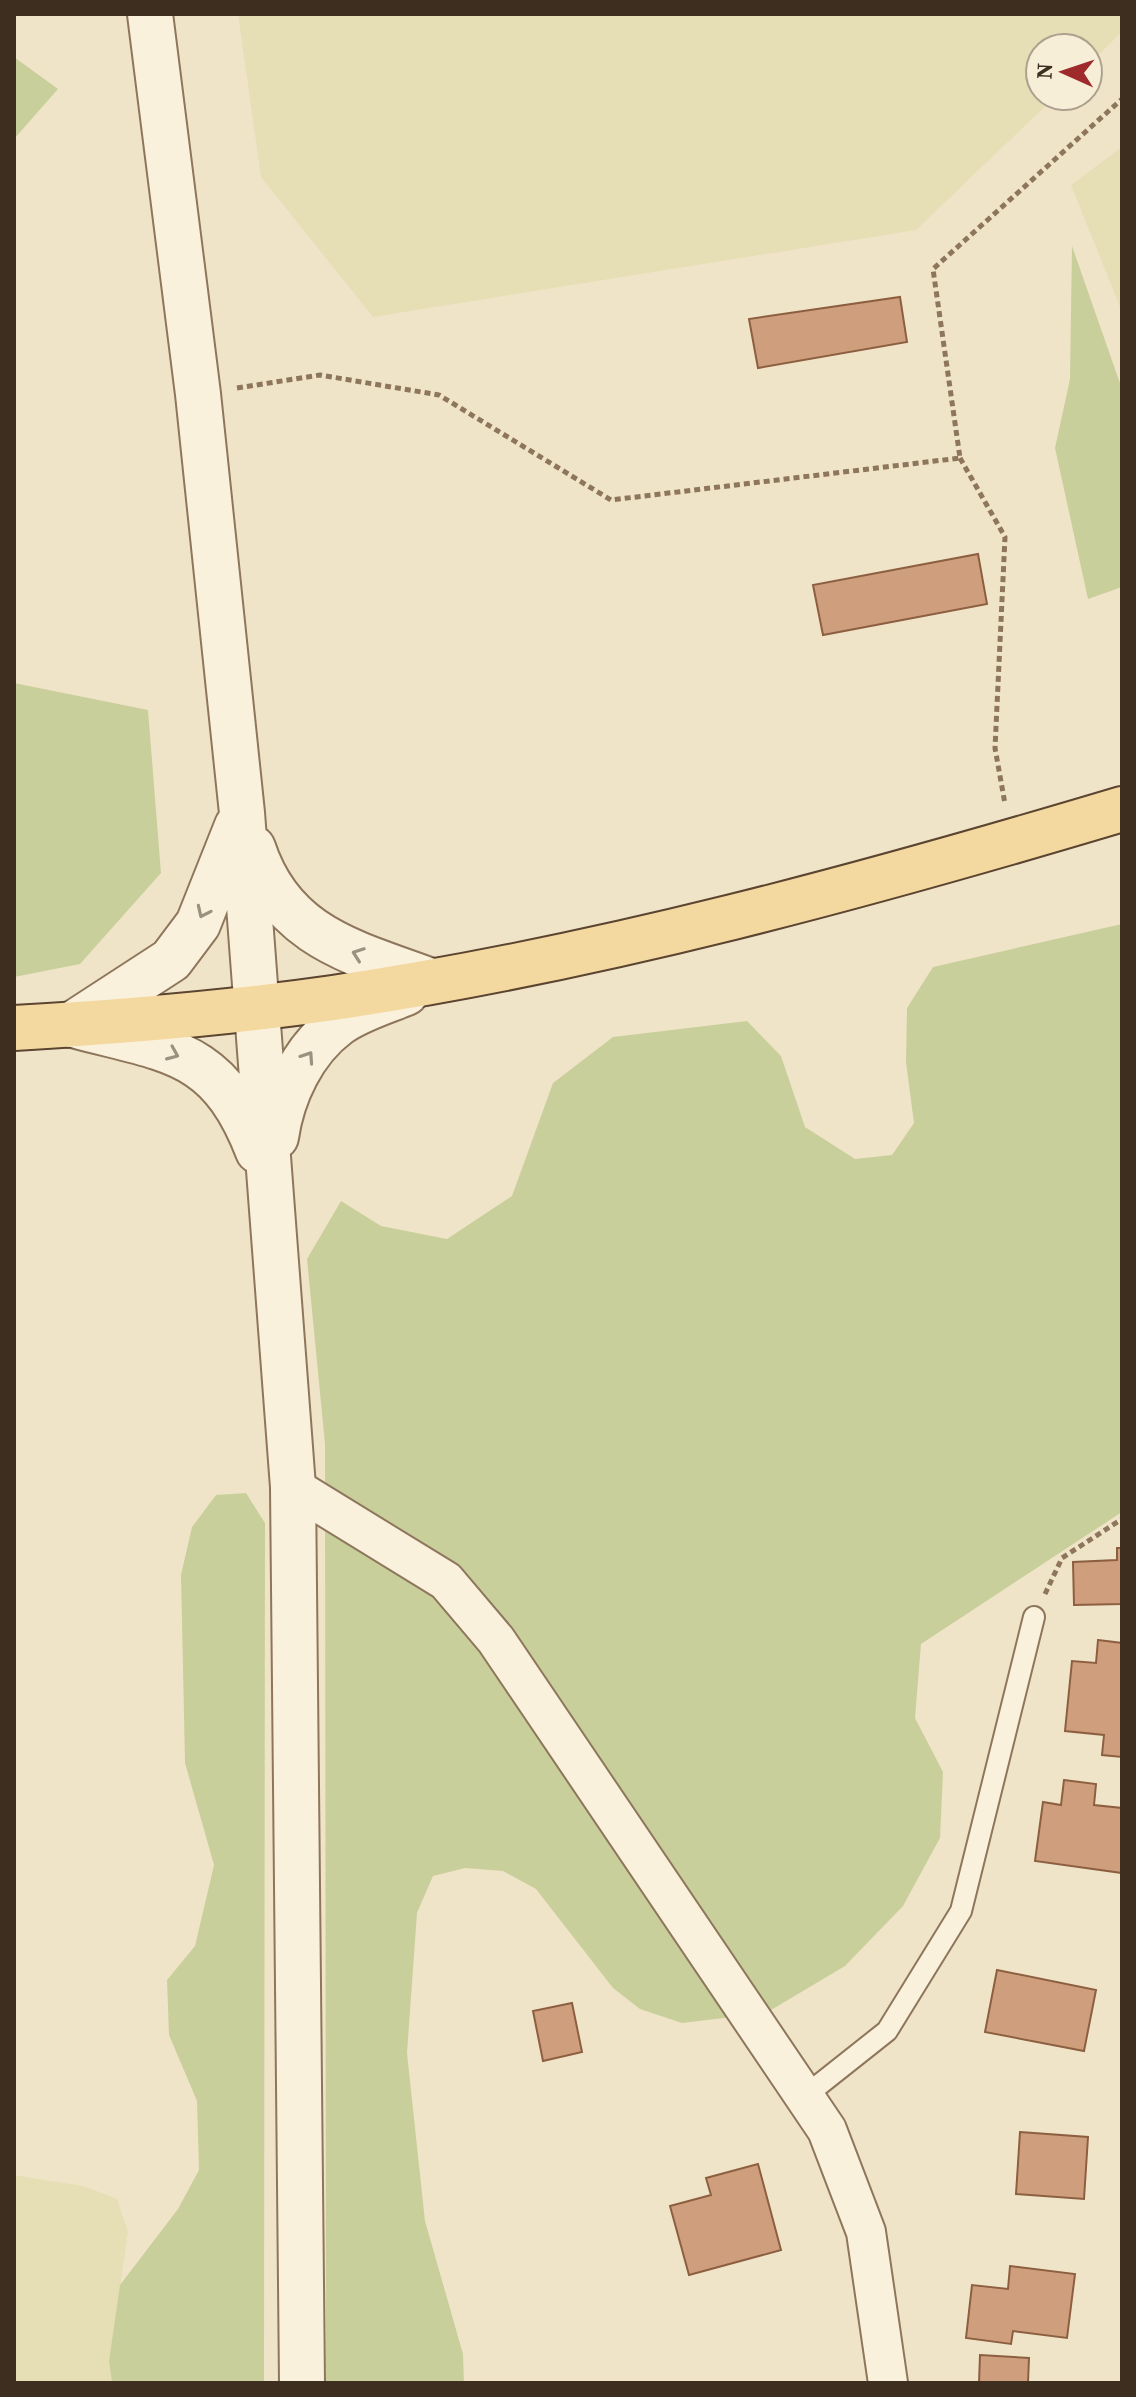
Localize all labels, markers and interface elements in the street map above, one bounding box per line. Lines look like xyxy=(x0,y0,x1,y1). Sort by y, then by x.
north arrow xyxy=(1024,32,1104,112)
text: N xyxy=(1029,62,1059,80)
one-way arrow xyxy=(197,903,213,918)
one-way arrow xyxy=(352,947,366,964)
one-way arrow xyxy=(165,1044,179,1060)
one-way arrow xyxy=(298,1052,313,1066)

